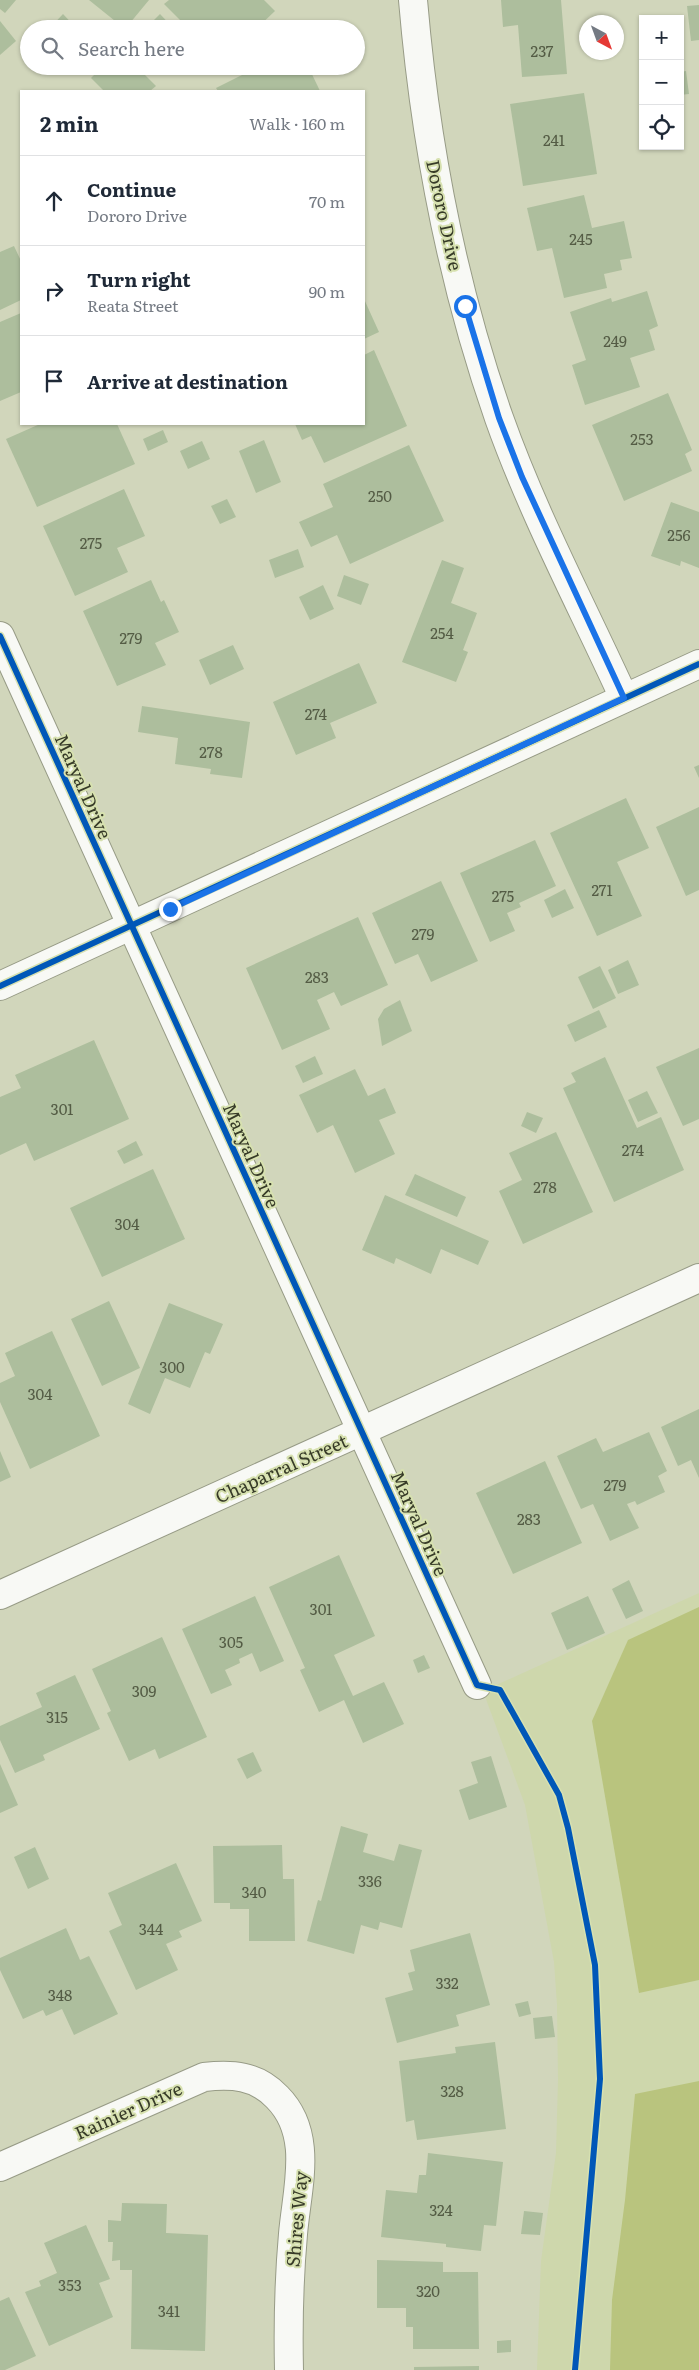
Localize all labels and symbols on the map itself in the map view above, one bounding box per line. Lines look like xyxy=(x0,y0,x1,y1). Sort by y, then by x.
north arrow xyxy=(579,15,624,60)
house number: 237 xyxy=(531,39,554,62)
house number: 241 xyxy=(543,128,565,151)
street label: Dororo Drive xyxy=(420,157,470,273)
house number: 245 xyxy=(569,227,593,250)
route start xyxy=(454,295,477,318)
house number: 249 xyxy=(603,329,627,352)
house number: 253 xyxy=(630,427,654,450)
house number: 250 xyxy=(368,484,392,507)
house number: 256 xyxy=(667,523,691,546)
house number: 275 xyxy=(80,531,103,554)
house number: 254 xyxy=(430,621,454,644)
house number: 279 xyxy=(120,626,143,649)
house number: 274 xyxy=(305,702,327,725)
street label: Maryal Drive xyxy=(49,729,119,843)
house number: 278 xyxy=(199,740,223,763)
house number: 271 xyxy=(591,878,613,901)
house number: 275 xyxy=(492,884,515,907)
route end xyxy=(159,898,182,921)
house number: 279 xyxy=(412,922,435,945)
house number: 283 xyxy=(305,965,329,988)
house number: 301 xyxy=(51,1097,73,1120)
street label: Maryal Drive xyxy=(217,1098,287,1212)
house number: 274 xyxy=(622,1138,644,1161)
house number: 278 xyxy=(533,1175,557,1198)
house number: 304 xyxy=(114,1212,140,1235)
house number: 300 xyxy=(159,1355,185,1378)
house number: 304 xyxy=(27,1382,53,1405)
street label: Chaparral Street xyxy=(210,1426,352,1509)
street label: Maryal Drive xyxy=(385,1466,455,1580)
house number: 279 xyxy=(604,1473,627,1496)
house number: 283 xyxy=(517,1507,541,1530)
house number: 301 xyxy=(310,1597,332,1620)
house number: 305 xyxy=(219,1630,244,1653)
house number: 309 xyxy=(132,1679,156,1702)
house number: 315 xyxy=(46,1705,68,1728)
house number: 336 xyxy=(358,1869,382,1892)
house number: 340 xyxy=(242,1880,267,1903)
house number: 344 xyxy=(139,1917,163,1940)
house number: 332 xyxy=(436,1971,459,1994)
house number: 348 xyxy=(48,1983,72,2006)
street label: Rainier Drive xyxy=(70,2074,186,2146)
house number: 328 xyxy=(440,2079,464,2102)
street label: Shires Way xyxy=(278,2169,314,2268)
house number: 324 xyxy=(429,2198,453,2221)
house number: 353 xyxy=(58,2273,82,2296)
house number: 320 xyxy=(416,2279,440,2302)
house number: 341 xyxy=(158,2299,180,2322)

